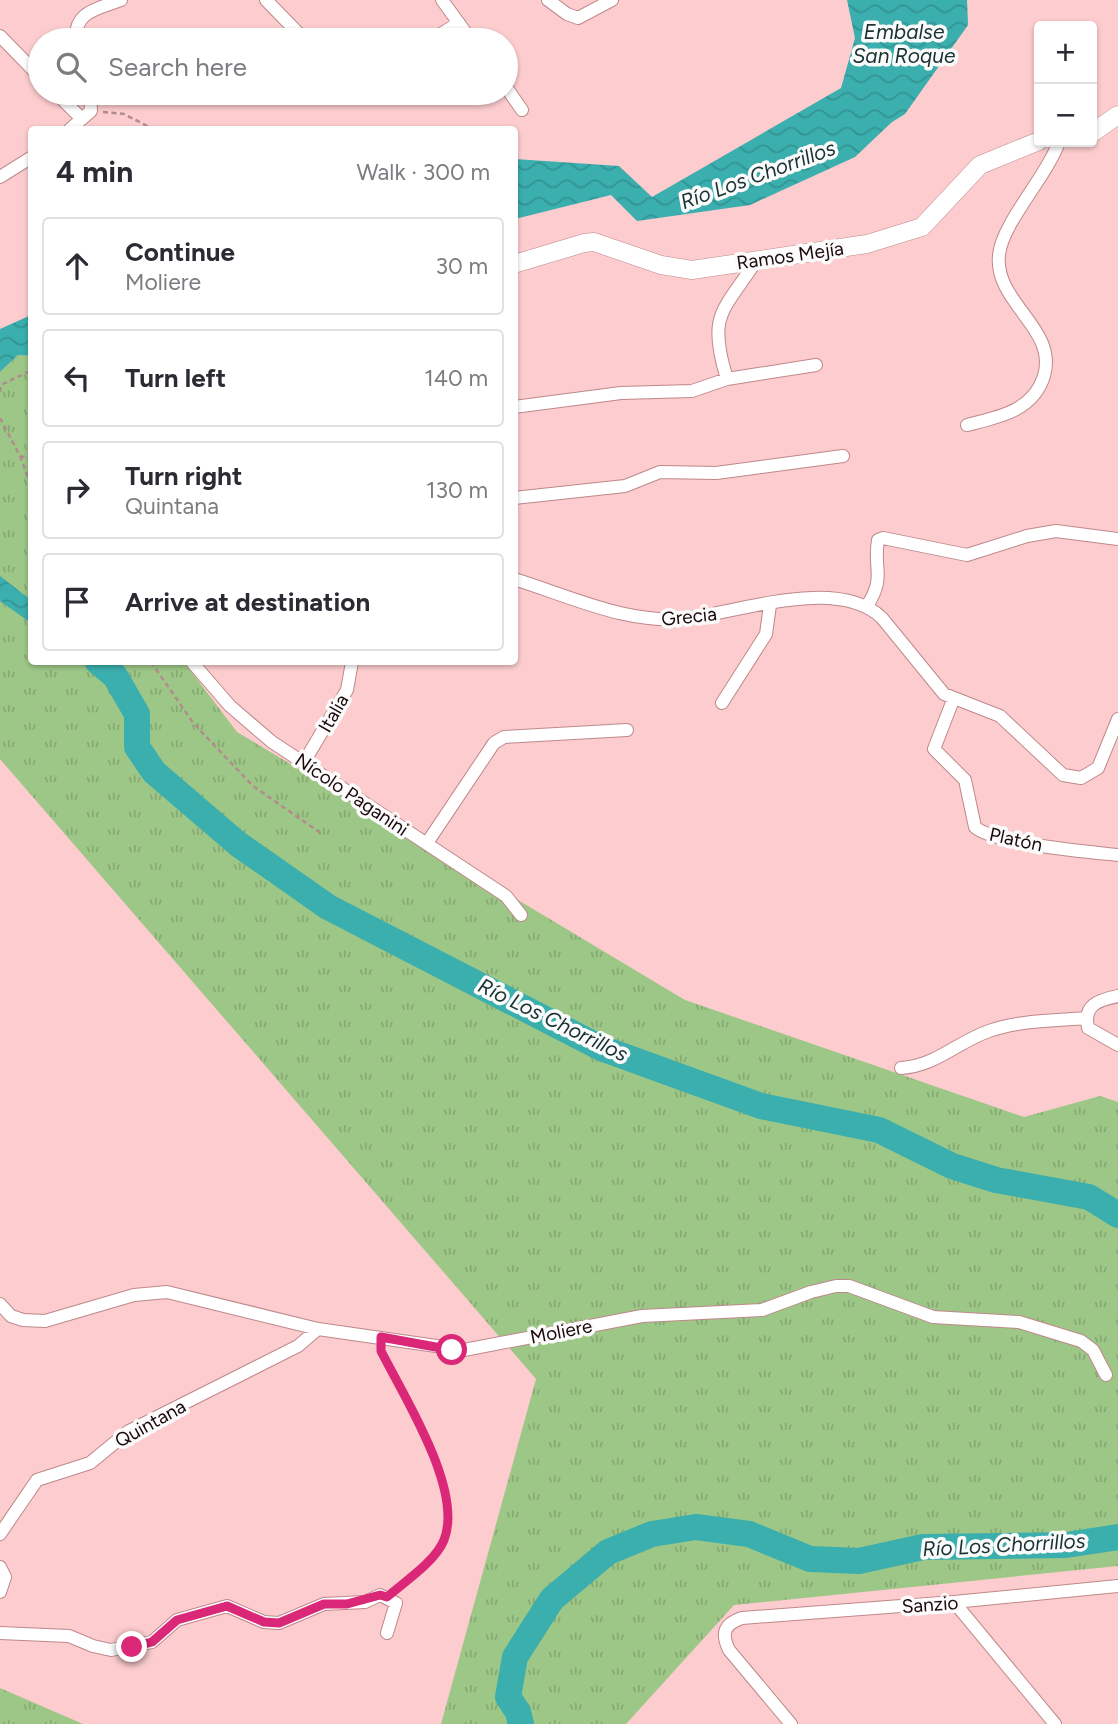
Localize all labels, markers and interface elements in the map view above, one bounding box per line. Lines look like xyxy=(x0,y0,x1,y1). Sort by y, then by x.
water label: Embalse San Roque xyxy=(852,19,956,68)
map controls xyxy=(1034,21,1097,147)
button: + xyxy=(1034,21,1097,84)
search box xyxy=(28,28,518,105)
icon: search xyxy=(52,48,90,86)
text: Search here xyxy=(108,51,247,83)
button: − xyxy=(1034,84,1097,147)
water label: Río Los Chorrillos xyxy=(677,135,839,214)
text: 4 min xyxy=(56,153,133,190)
text: Walk · 300 m xyxy=(356,158,490,186)
text: Continue xyxy=(125,236,235,268)
street label: Ramos Mejía xyxy=(735,237,845,274)
icon: ahead xyxy=(58,247,96,285)
text: 30 m xyxy=(435,252,488,280)
text: Moliere xyxy=(125,268,201,296)
icon: left xyxy=(58,359,96,397)
text: Turn left xyxy=(125,362,226,394)
text: 140 m xyxy=(424,364,488,392)
text: Turn right xyxy=(125,460,242,492)
icon: right xyxy=(58,471,96,509)
text: 130 m xyxy=(426,476,488,504)
text: Quintana xyxy=(125,492,219,520)
icon: arrive xyxy=(58,583,96,621)
text: Arrive at destination xyxy=(125,586,370,618)
street label: Grecia xyxy=(660,602,718,631)
street label: Italia xyxy=(313,690,353,736)
street label: Nícolo Paganini xyxy=(291,748,413,841)
street label: Platón xyxy=(987,823,1045,856)
water label: Río Los Chorrillos xyxy=(474,973,632,1067)
street label: Moliere xyxy=(528,1314,594,1349)
route start xyxy=(436,1334,467,1365)
street label: Quintana xyxy=(111,1395,190,1452)
water label: Río Los Chorrillos xyxy=(922,1528,1086,1561)
street label: Sanzio xyxy=(901,1591,959,1618)
route end xyxy=(116,1631,147,1662)

